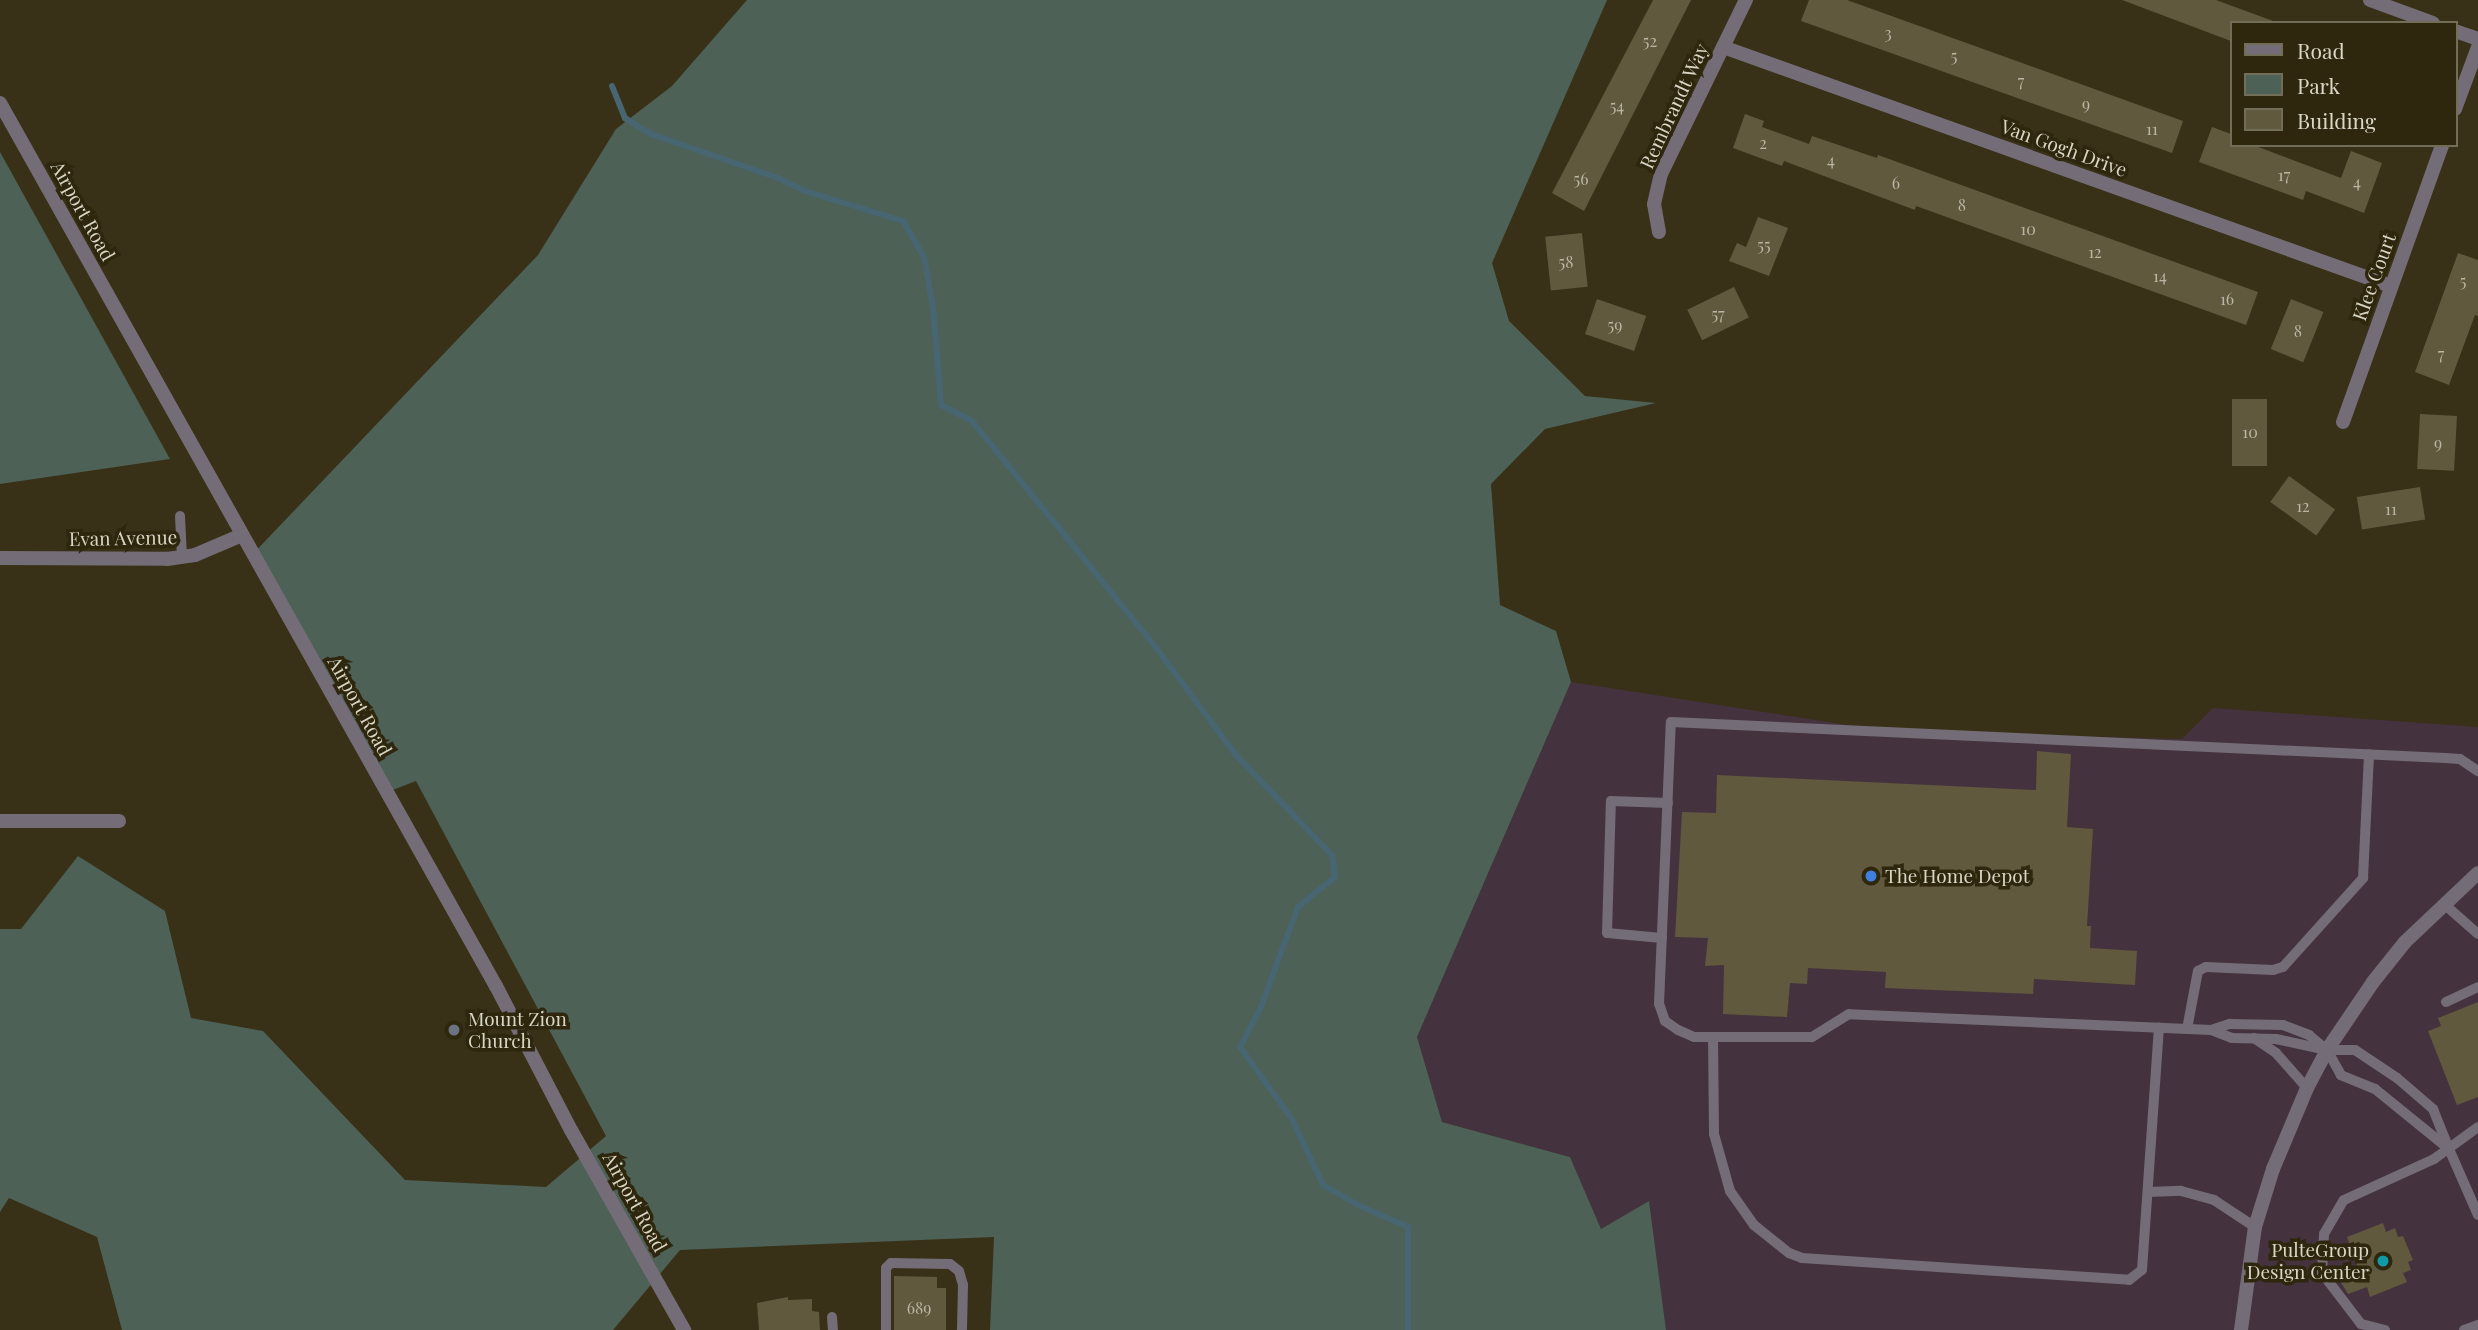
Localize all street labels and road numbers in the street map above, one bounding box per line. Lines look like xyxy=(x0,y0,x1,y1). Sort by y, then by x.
street label: Rembrandt Way xyxy=(1635,39,1713,173)
street label: Van Gogh Drive xyxy=(1998,115,2130,181)
street label: Airport Road xyxy=(46,157,120,265)
street label: Klee Court xyxy=(2348,230,2400,324)
street label: Evan Avenue xyxy=(68,526,178,550)
street label: Airport Road xyxy=(323,652,397,760)
street label: Airport Road xyxy=(598,1148,672,1256)

